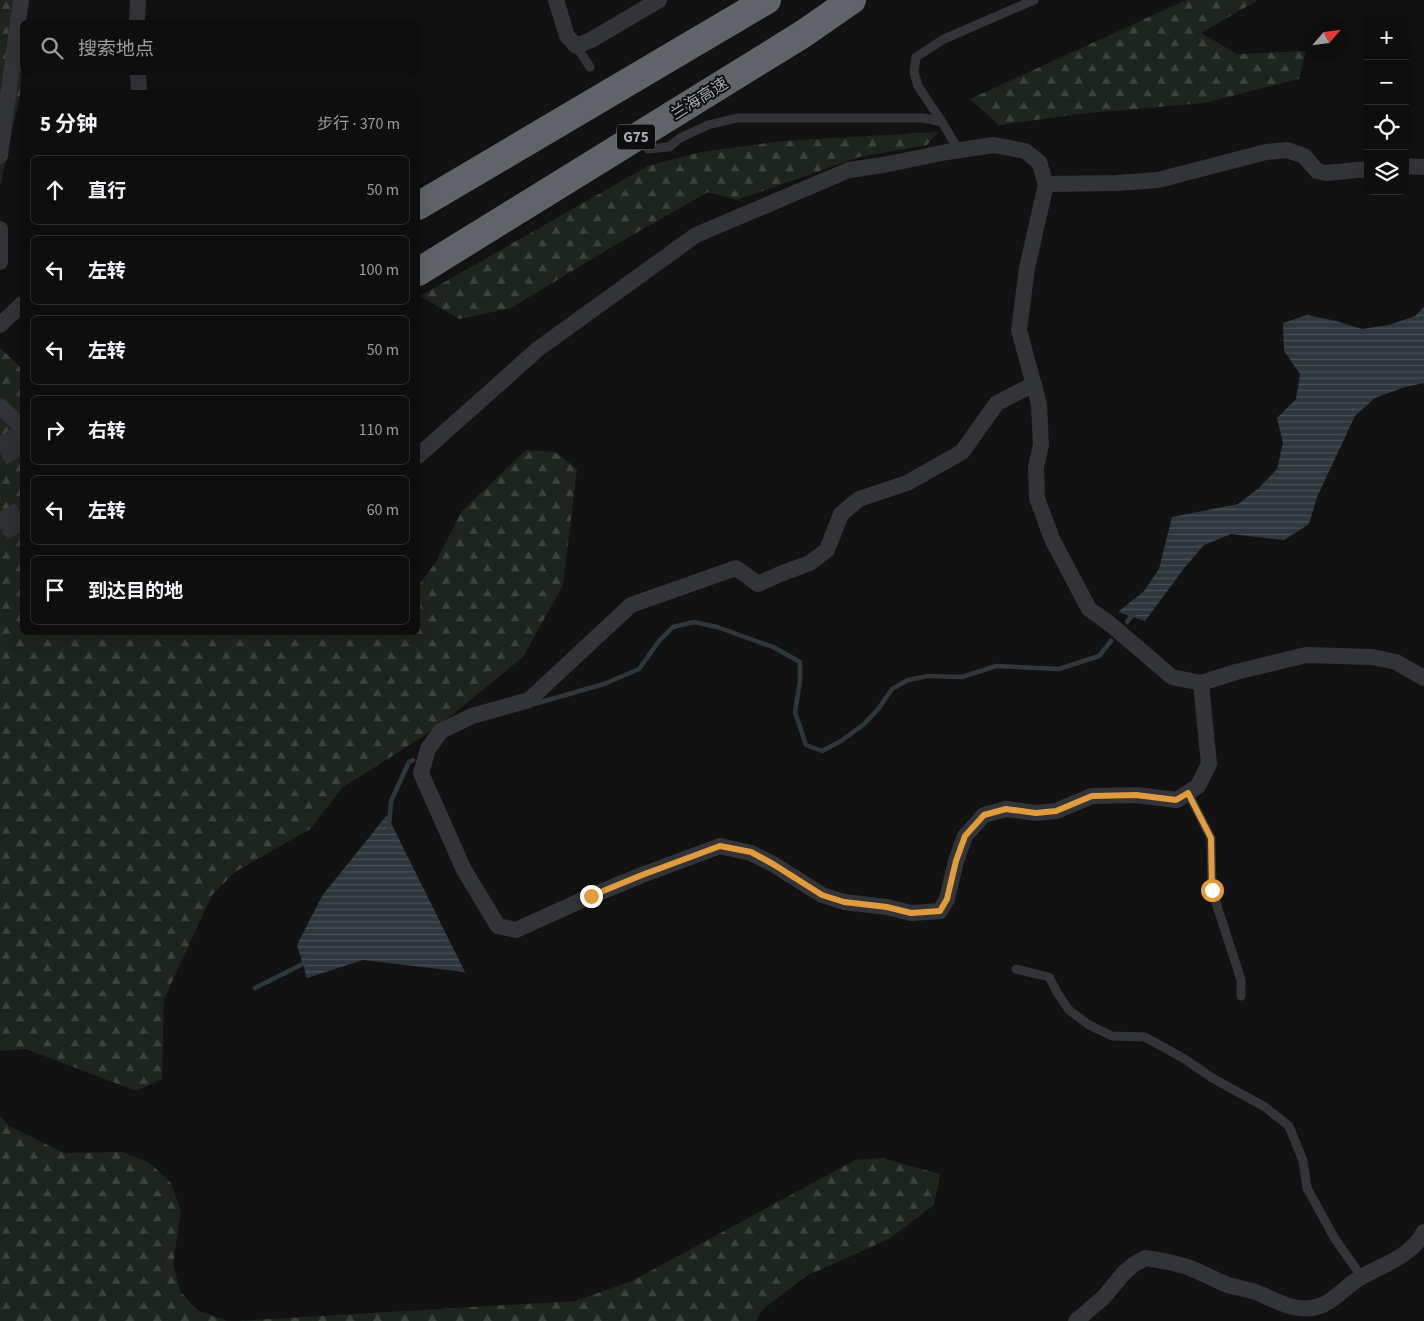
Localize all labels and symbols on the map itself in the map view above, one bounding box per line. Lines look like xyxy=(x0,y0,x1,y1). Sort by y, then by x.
north arrow xyxy=(1304,15,1349,60)
street label: 兰海高速 xyxy=(667,73,733,125)
road number: G75 xyxy=(617,124,655,150)
route start xyxy=(1201,879,1224,902)
route end xyxy=(580,885,603,908)

